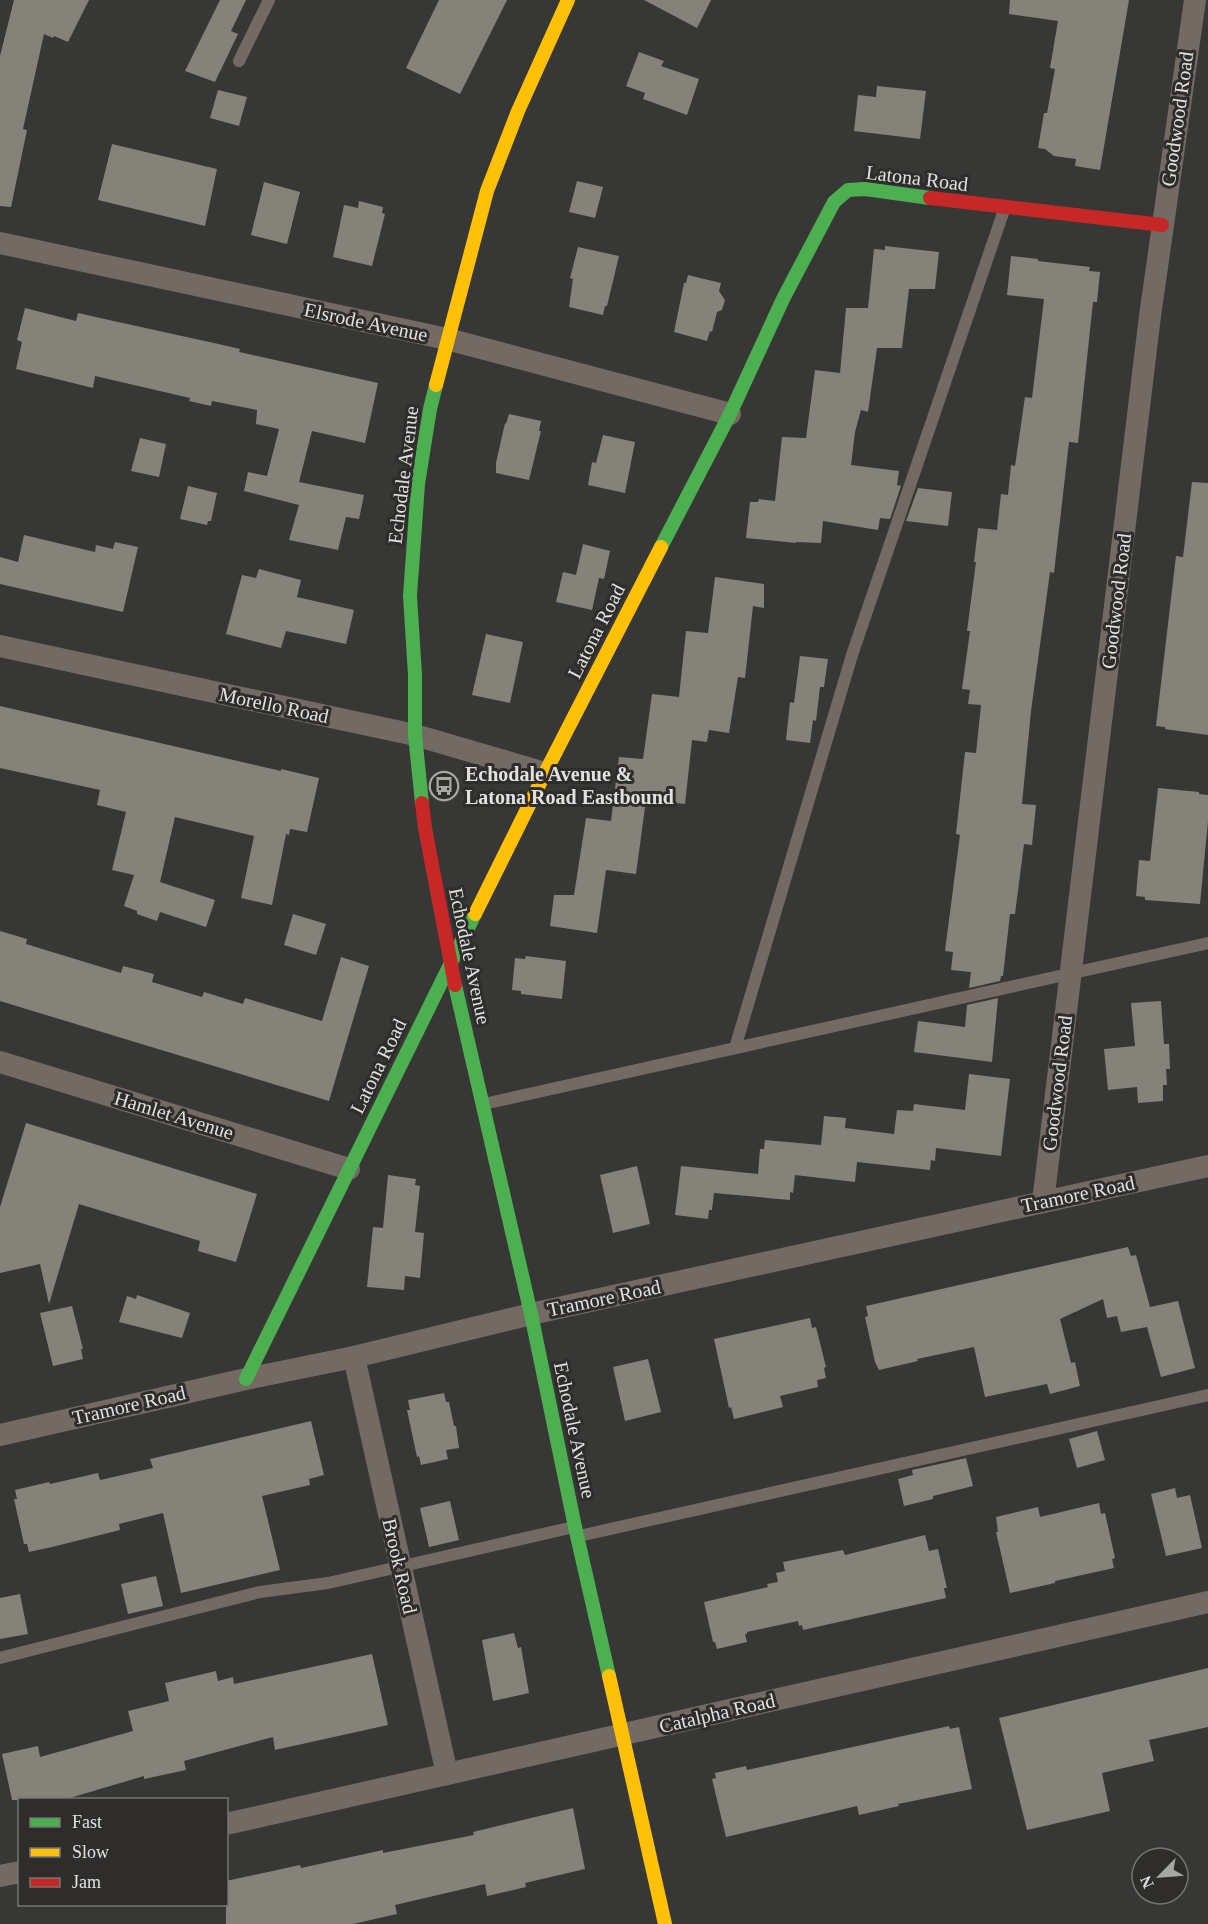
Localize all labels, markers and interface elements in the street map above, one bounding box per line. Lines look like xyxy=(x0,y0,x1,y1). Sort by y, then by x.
street label: Goodwood Road xyxy=(1157,50,1197,188)
street label: Latona Road xyxy=(865,161,969,195)
street label: Elsrode Avenue xyxy=(302,298,430,346)
street label: Echodale Avenue xyxy=(384,405,422,545)
street label: Goodwood Road xyxy=(1097,532,1135,670)
street label: Latona Road xyxy=(563,580,629,682)
street label: Morello Road xyxy=(217,683,331,727)
place label: Echodale Avenue & Latona Road Eastbound xyxy=(465,763,674,808)
bus stop icon: Echodale Avenue & Latona Road Eastbound xyxy=(428,770,460,802)
street label: Echodale Avenue xyxy=(445,886,495,1026)
street label: Goodwood Road xyxy=(1038,1014,1076,1152)
street label: Latona Road xyxy=(346,1015,410,1117)
street label: Hamlet Avenue xyxy=(112,1086,236,1144)
street label: Tramore Road xyxy=(1019,1171,1137,1217)
street label: Tramore Road xyxy=(545,1275,663,1321)
street label: Echodale Avenue xyxy=(550,1360,600,1500)
street label: Tramore Road xyxy=(70,1381,188,1429)
street label: Brook Road xyxy=(378,1516,422,1616)
street label: Catalpha Road xyxy=(657,1689,777,1738)
legend xyxy=(18,1798,228,1906)
text: Fast xyxy=(72,1812,102,1832)
text: Slow xyxy=(72,1842,109,1862)
north arrow xyxy=(1130,1846,1190,1906)
text: Jam xyxy=(72,1872,101,1892)
text: N xyxy=(1137,1873,1157,1891)

